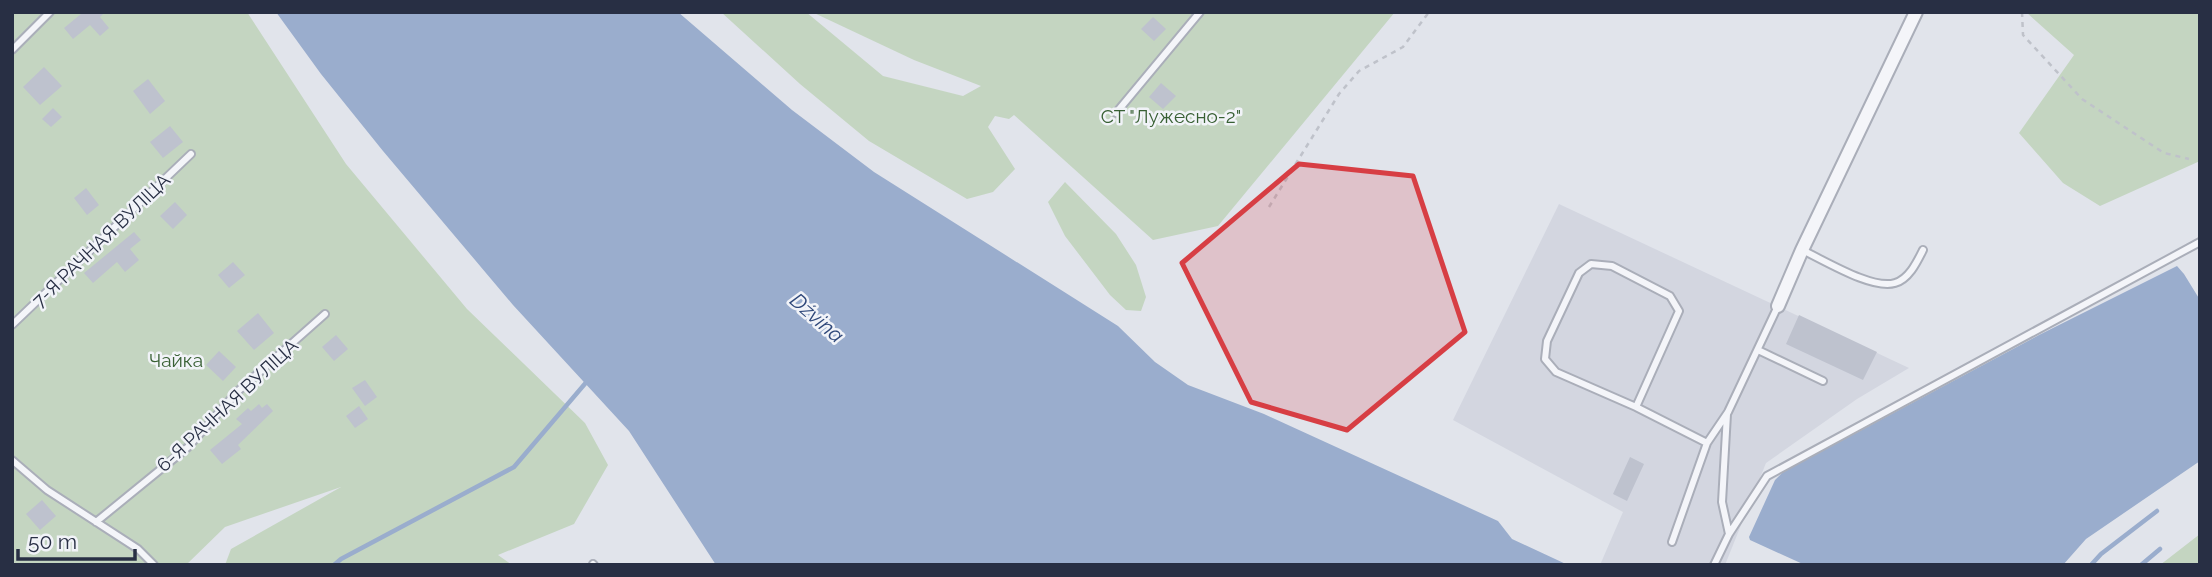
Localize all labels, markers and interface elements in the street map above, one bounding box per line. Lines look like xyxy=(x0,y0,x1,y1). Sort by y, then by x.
park label: СТ "Лужесно-2" xyxy=(1101,105,1241,127)
street label: 7-Я РАЧНАЯ ВУЛІЦА xyxy=(28,169,174,311)
water label: Dźvina xyxy=(785,287,849,348)
street label: 6-Я РАЧНАЯ ВУЛІЦА xyxy=(152,334,302,476)
park label: Чайка xyxy=(149,349,203,371)
scale bar xyxy=(18,518,135,562)
text: 50 m xyxy=(28,529,77,554)

